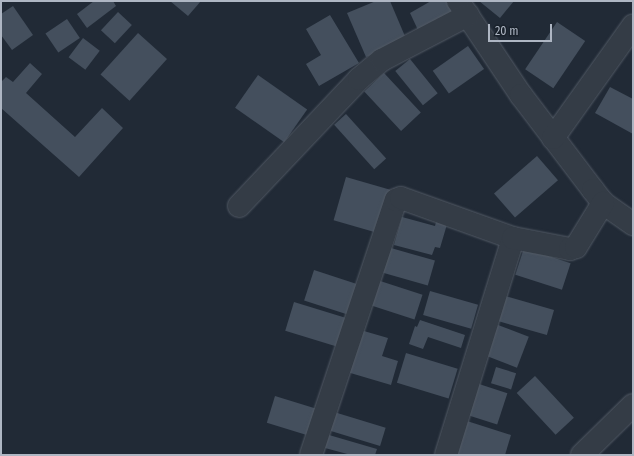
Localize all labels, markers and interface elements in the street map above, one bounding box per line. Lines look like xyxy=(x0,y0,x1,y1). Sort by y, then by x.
scale bar xyxy=(490,16,554,42)
text: 20 m xyxy=(495,24,519,38)

